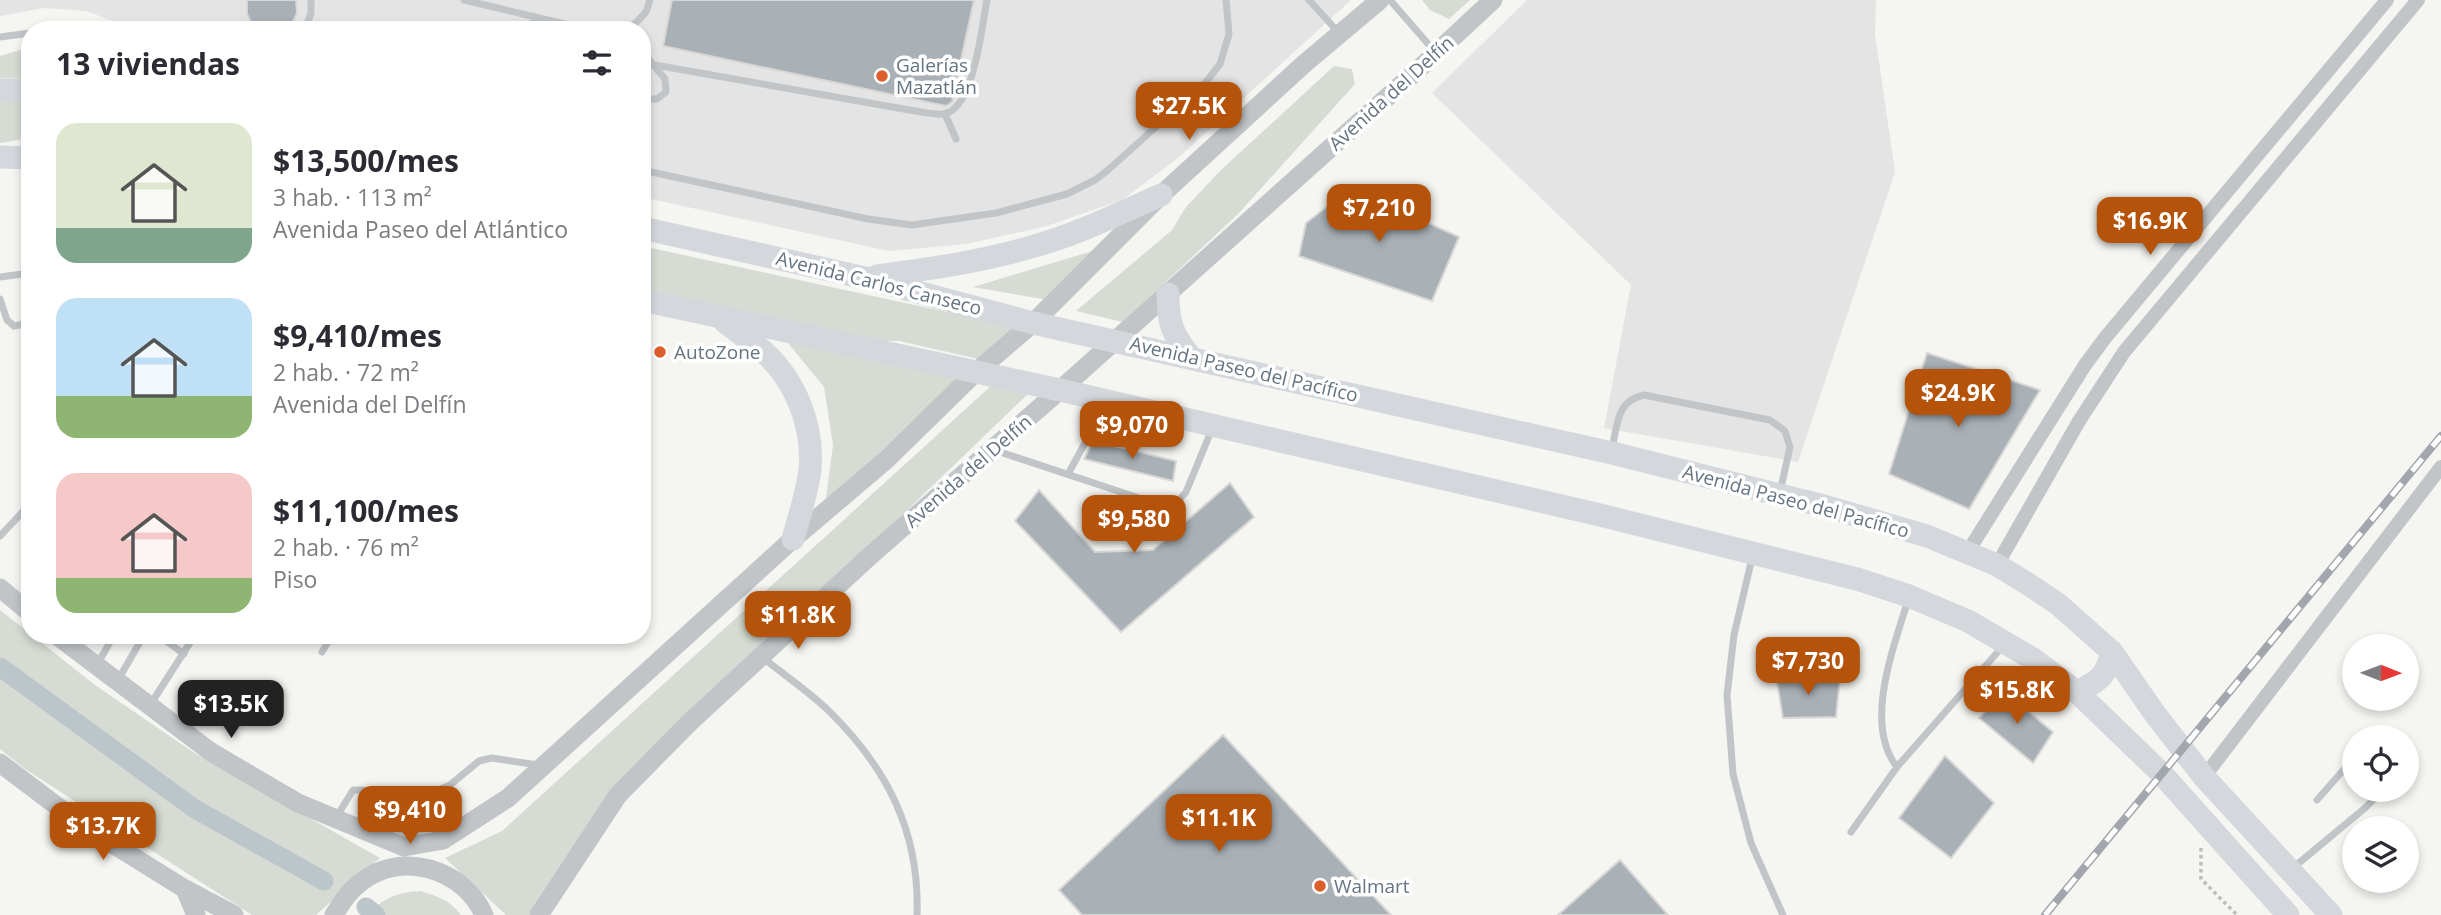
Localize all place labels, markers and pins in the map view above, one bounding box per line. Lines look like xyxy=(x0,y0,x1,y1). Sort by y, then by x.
place label: Galerías Mazatlán xyxy=(896,52,977,100)
marker: Galerías Mazatlán xyxy=(874,68,890,84)
pin: $27.5K xyxy=(1132,82,1246,142)
pin: $7,210 xyxy=(1322,184,1436,244)
pin: $16.9K xyxy=(2093,198,2207,257)
place label: AutoZone xyxy=(674,339,761,365)
marker: AutoZone xyxy=(652,344,668,360)
pin: $24.9K xyxy=(1901,370,2015,429)
pin: $9,070 xyxy=(1075,402,1189,461)
pin: $9,580 xyxy=(1077,496,1191,555)
pin: $11.8K xyxy=(741,592,855,651)
pin: $7,730 xyxy=(1751,638,1865,697)
pin: $15.8K xyxy=(1960,666,2074,726)
pin: $13.5K xyxy=(174,680,288,740)
pin: $9,410 xyxy=(353,786,467,846)
pin: $11.1K xyxy=(1162,794,1276,854)
pin: $13.7K xyxy=(46,802,160,862)
place label: Walmart xyxy=(1334,873,1410,899)
marker: Walmart xyxy=(1312,878,1328,894)

